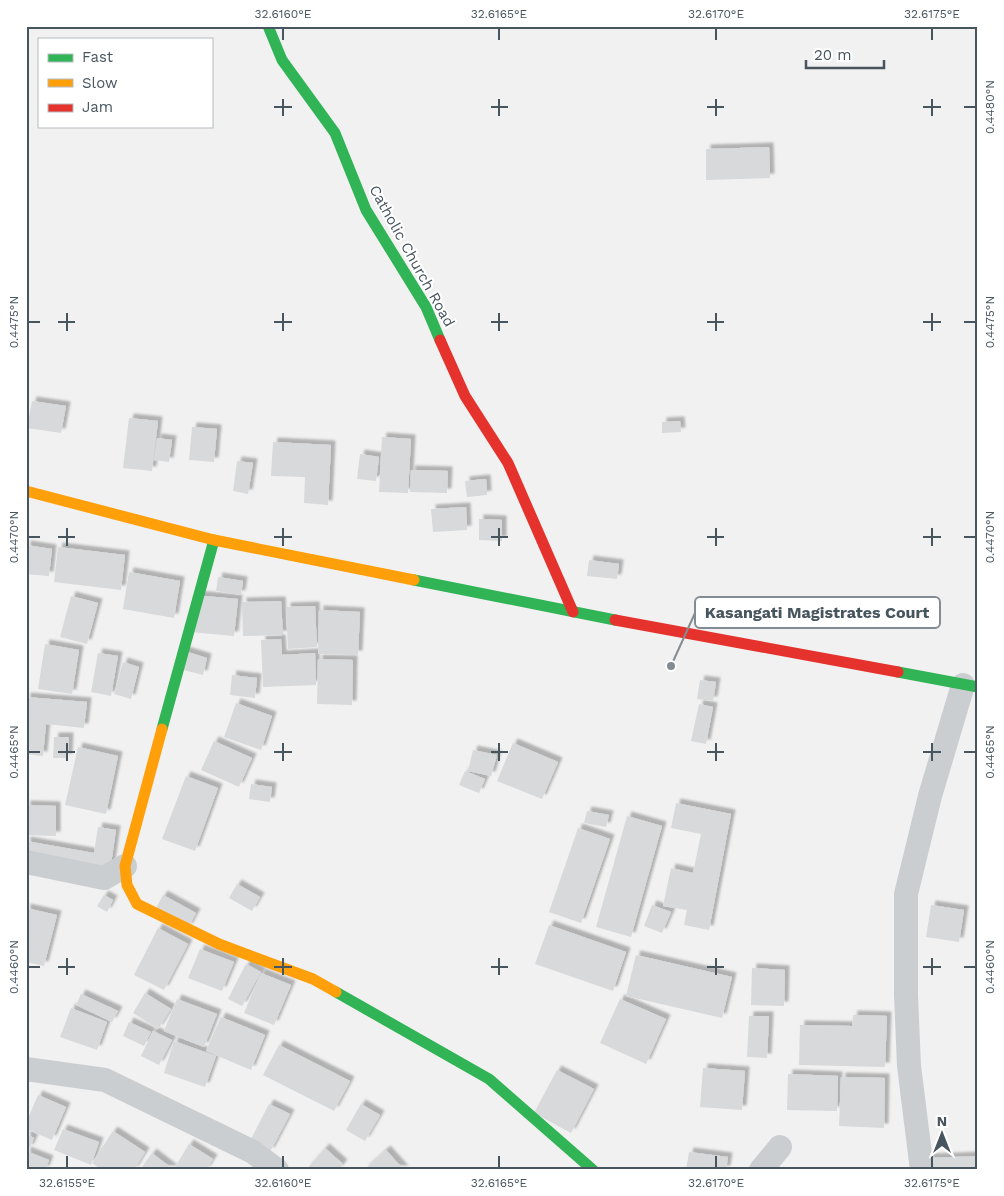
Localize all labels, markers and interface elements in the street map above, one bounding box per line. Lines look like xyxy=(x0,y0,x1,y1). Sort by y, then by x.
text: 32.6160°E xyxy=(255,7,312,21)
text: 32.6165°E xyxy=(471,7,528,21)
text: 32.6170°E xyxy=(688,7,744,21)
text: 32.6175°E xyxy=(904,7,960,21)
legend xyxy=(38,38,212,128)
scale bar xyxy=(806,38,884,70)
text: 20 m xyxy=(814,46,852,64)
text: Fast xyxy=(82,48,114,66)
text: Slow xyxy=(82,74,118,92)
text: 0.4480°N xyxy=(983,80,997,134)
text: Jam xyxy=(82,98,113,116)
street label: Catholic Church Road xyxy=(366,182,458,330)
text: 0.4475°N xyxy=(7,296,21,348)
text: 0.4475°N xyxy=(983,296,997,348)
text: 0.4470°N xyxy=(7,511,21,563)
text: 0.4470°N xyxy=(983,511,997,563)
callout: Kasangati Magistrates Court xyxy=(695,597,940,628)
text: Kasangati Magistrates Court xyxy=(705,603,929,622)
text: 0.4465°N xyxy=(7,725,21,779)
text: 0.4465°N xyxy=(983,725,997,779)
text: 0.4460°N xyxy=(7,940,21,994)
text: 0.4460°N xyxy=(983,940,997,994)
north arrow xyxy=(916,1108,966,1158)
text: N xyxy=(937,1113,947,1129)
text: 32.6155°E xyxy=(39,1176,95,1190)
text: 32.6160°E xyxy=(255,1176,312,1190)
text: 32.6165°E xyxy=(471,1176,528,1190)
text: 32.6170°E xyxy=(688,1176,744,1190)
text: 32.6175°E xyxy=(904,1176,960,1190)

